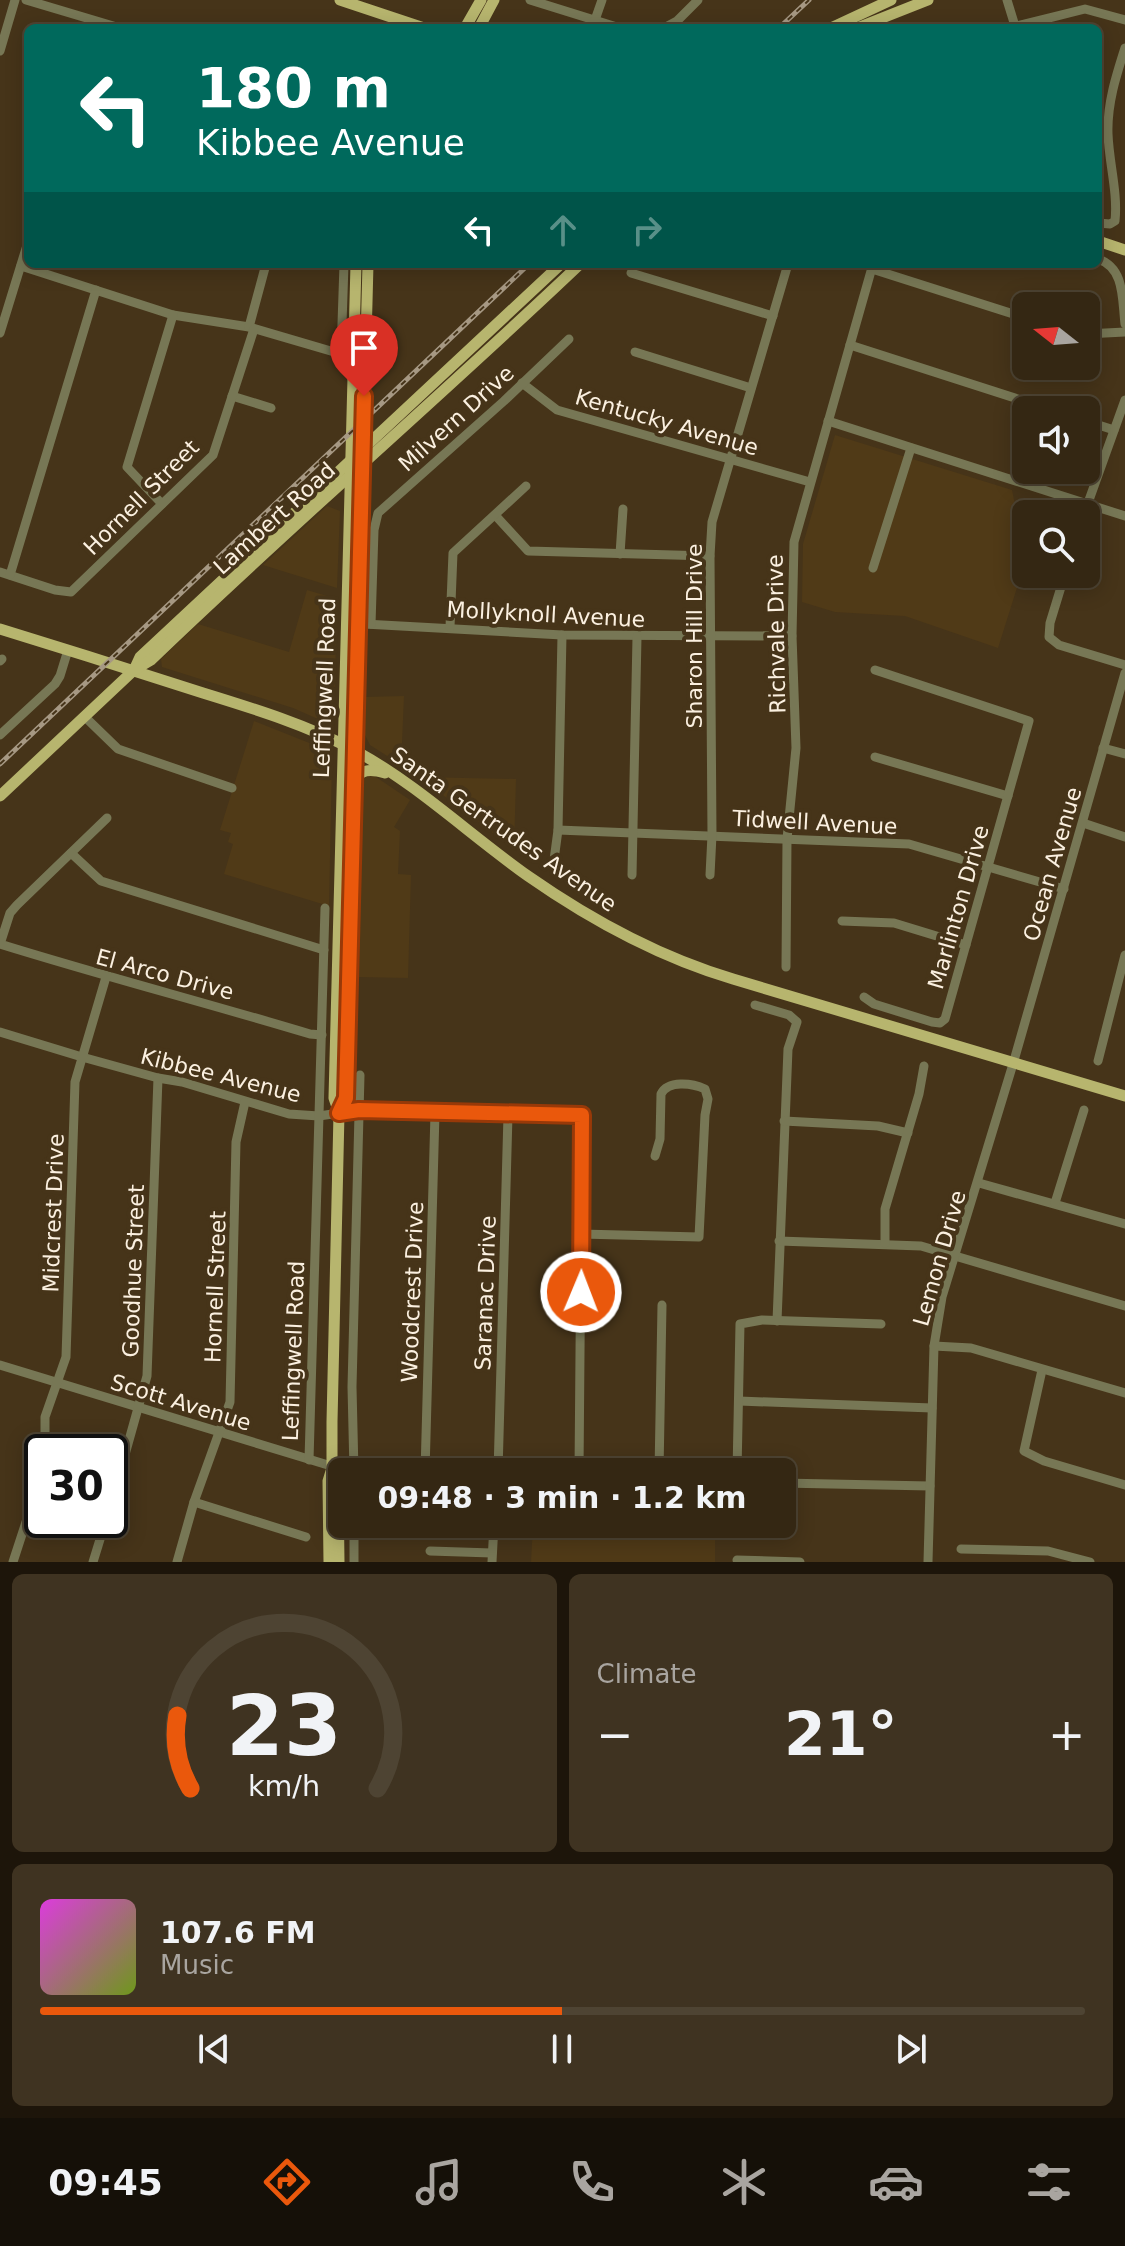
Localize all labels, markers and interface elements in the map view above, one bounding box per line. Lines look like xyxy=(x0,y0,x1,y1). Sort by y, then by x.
text: 180 m xyxy=(196,55,391,120)
icon: left xyxy=(64,56,168,160)
text: Kibbee Avenue xyxy=(196,122,465,163)
icon: left xyxy=(457,208,501,252)
icon: ahead xyxy=(541,208,585,252)
icon: right xyxy=(625,208,669,252)
north arrow xyxy=(1012,292,1100,380)
map controls xyxy=(1012,292,1100,588)
pin xyxy=(330,314,398,396)
icon: arrive xyxy=(342,326,386,370)
street label: Milvern Drive xyxy=(394,360,519,477)
street label: Kentucky Avenue xyxy=(572,384,761,461)
button: sound xyxy=(1012,396,1100,484)
street label: Hornell Street xyxy=(79,434,204,560)
street label: Lambert Road xyxy=(209,457,340,579)
button: search xyxy=(1012,500,1100,588)
street label: Sharon Hill Drive xyxy=(682,544,707,728)
street label: Richvale Drive xyxy=(763,554,790,714)
street label: Leffingwell Road xyxy=(309,597,340,779)
street label: Mollyknoll Avenue xyxy=(446,597,646,632)
street label: Santa Gertrudes Avenue xyxy=(386,742,621,917)
street label: Ocean Avenue xyxy=(1019,784,1086,944)
street label: Tidwell Avenue xyxy=(731,806,898,839)
street label: Marlinton Drive xyxy=(923,822,994,992)
street label: El Arco Drive xyxy=(93,944,237,1005)
street label: Kibbee Avenue xyxy=(138,1043,304,1107)
street label: Midcrest Drive xyxy=(38,1133,69,1293)
street label: Goodhue Street xyxy=(118,1184,149,1358)
street label: Lemon Drive xyxy=(908,1187,971,1329)
street label: Woodcrest Drive xyxy=(397,1201,428,1383)
street label: Hornell Street xyxy=(200,1210,231,1364)
street label: Saranac Drive xyxy=(470,1215,501,1371)
position arrow xyxy=(539,1250,623,1334)
street label: Leffingwell Road xyxy=(278,1260,309,1442)
street label: Scott Avenue xyxy=(108,1369,254,1436)
speed limit sign: 30 xyxy=(24,1434,128,1538)
text: 09:48 · 3 min · 1.2 km xyxy=(377,1480,747,1515)
text: Climate xyxy=(597,1659,697,1689)
text: 23 xyxy=(226,1678,342,1775)
text: 21° xyxy=(784,1699,898,1769)
text: − xyxy=(597,1709,633,1760)
text: + xyxy=(1048,1709,1085,1760)
text: km/h xyxy=(248,1769,320,1803)
text: 107.6 FM xyxy=(160,1915,316,1950)
text: Music xyxy=(160,1950,234,1980)
icon: previous xyxy=(192,2027,236,2071)
icon: pause xyxy=(540,2027,584,2071)
icon: next xyxy=(889,2027,933,2071)
icon: directions xyxy=(259,2154,315,2210)
icon: music xyxy=(411,2154,467,2210)
icon: phone xyxy=(564,2154,620,2210)
icon: climate xyxy=(716,2154,772,2210)
icon: car xyxy=(868,2154,924,2210)
icon: filters xyxy=(1021,2154,1077,2210)
text: 09:45 xyxy=(48,2162,163,2203)

